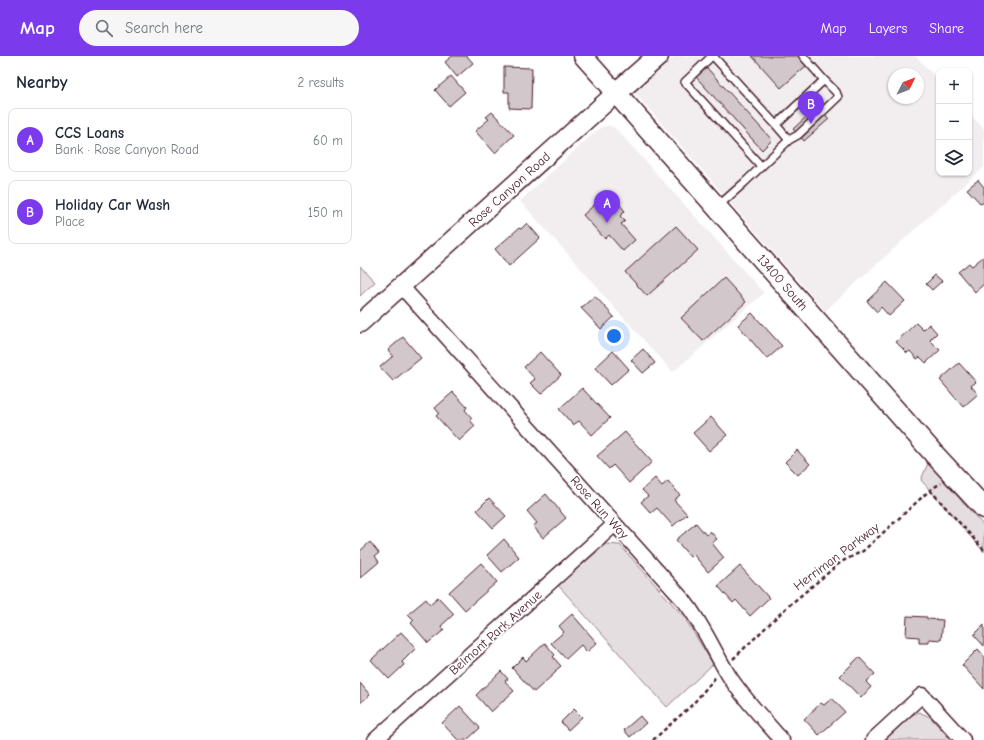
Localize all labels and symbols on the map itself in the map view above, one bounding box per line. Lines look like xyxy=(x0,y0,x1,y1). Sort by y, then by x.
north arrow xyxy=(888,68,924,104)
pin: B xyxy=(798,91,824,124)
street label: Rose Canyon Road xyxy=(465,149,553,230)
pin: A xyxy=(594,190,620,223)
street label: 13400 South xyxy=(754,251,811,314)
your location xyxy=(604,326,624,346)
street label: Rose Run Way xyxy=(567,473,632,542)
street label: Herriman Parkway xyxy=(791,519,882,593)
street label: Belmont Park Avenue xyxy=(446,587,545,678)

